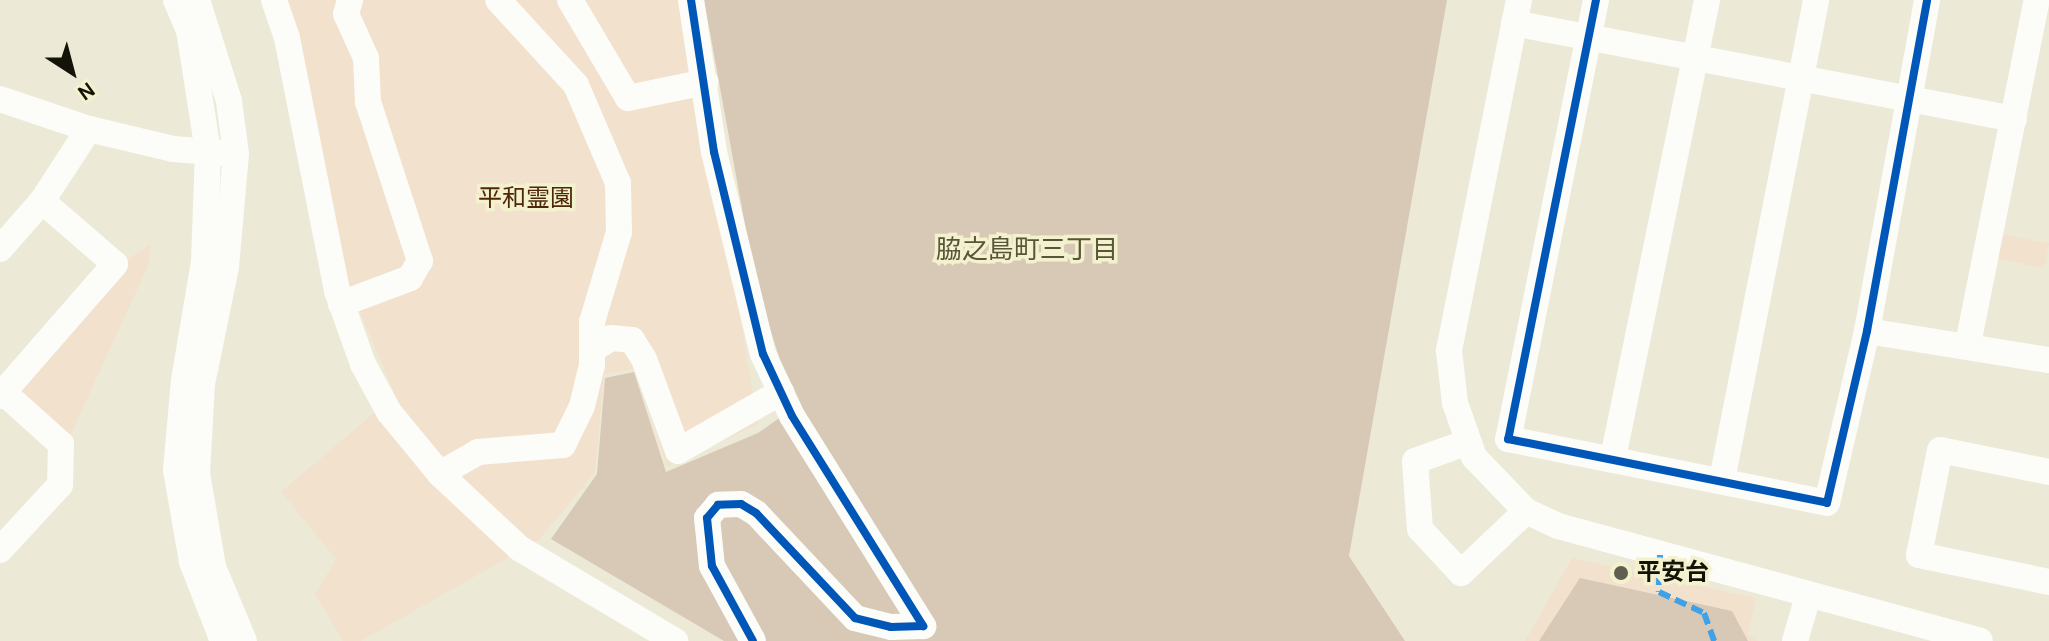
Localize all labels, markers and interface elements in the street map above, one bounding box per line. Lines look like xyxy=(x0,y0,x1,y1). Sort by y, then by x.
north arrow xyxy=(32,32,112,112)
text: N xyxy=(72,76,100,107)
park label: 平和霊園 xyxy=(478,185,574,213)
district label: 脇之島町三丁目 xyxy=(936,234,1118,266)
place label: 平安台 xyxy=(1637,559,1709,587)
marker: 平安台 xyxy=(1612,564,1630,582)

